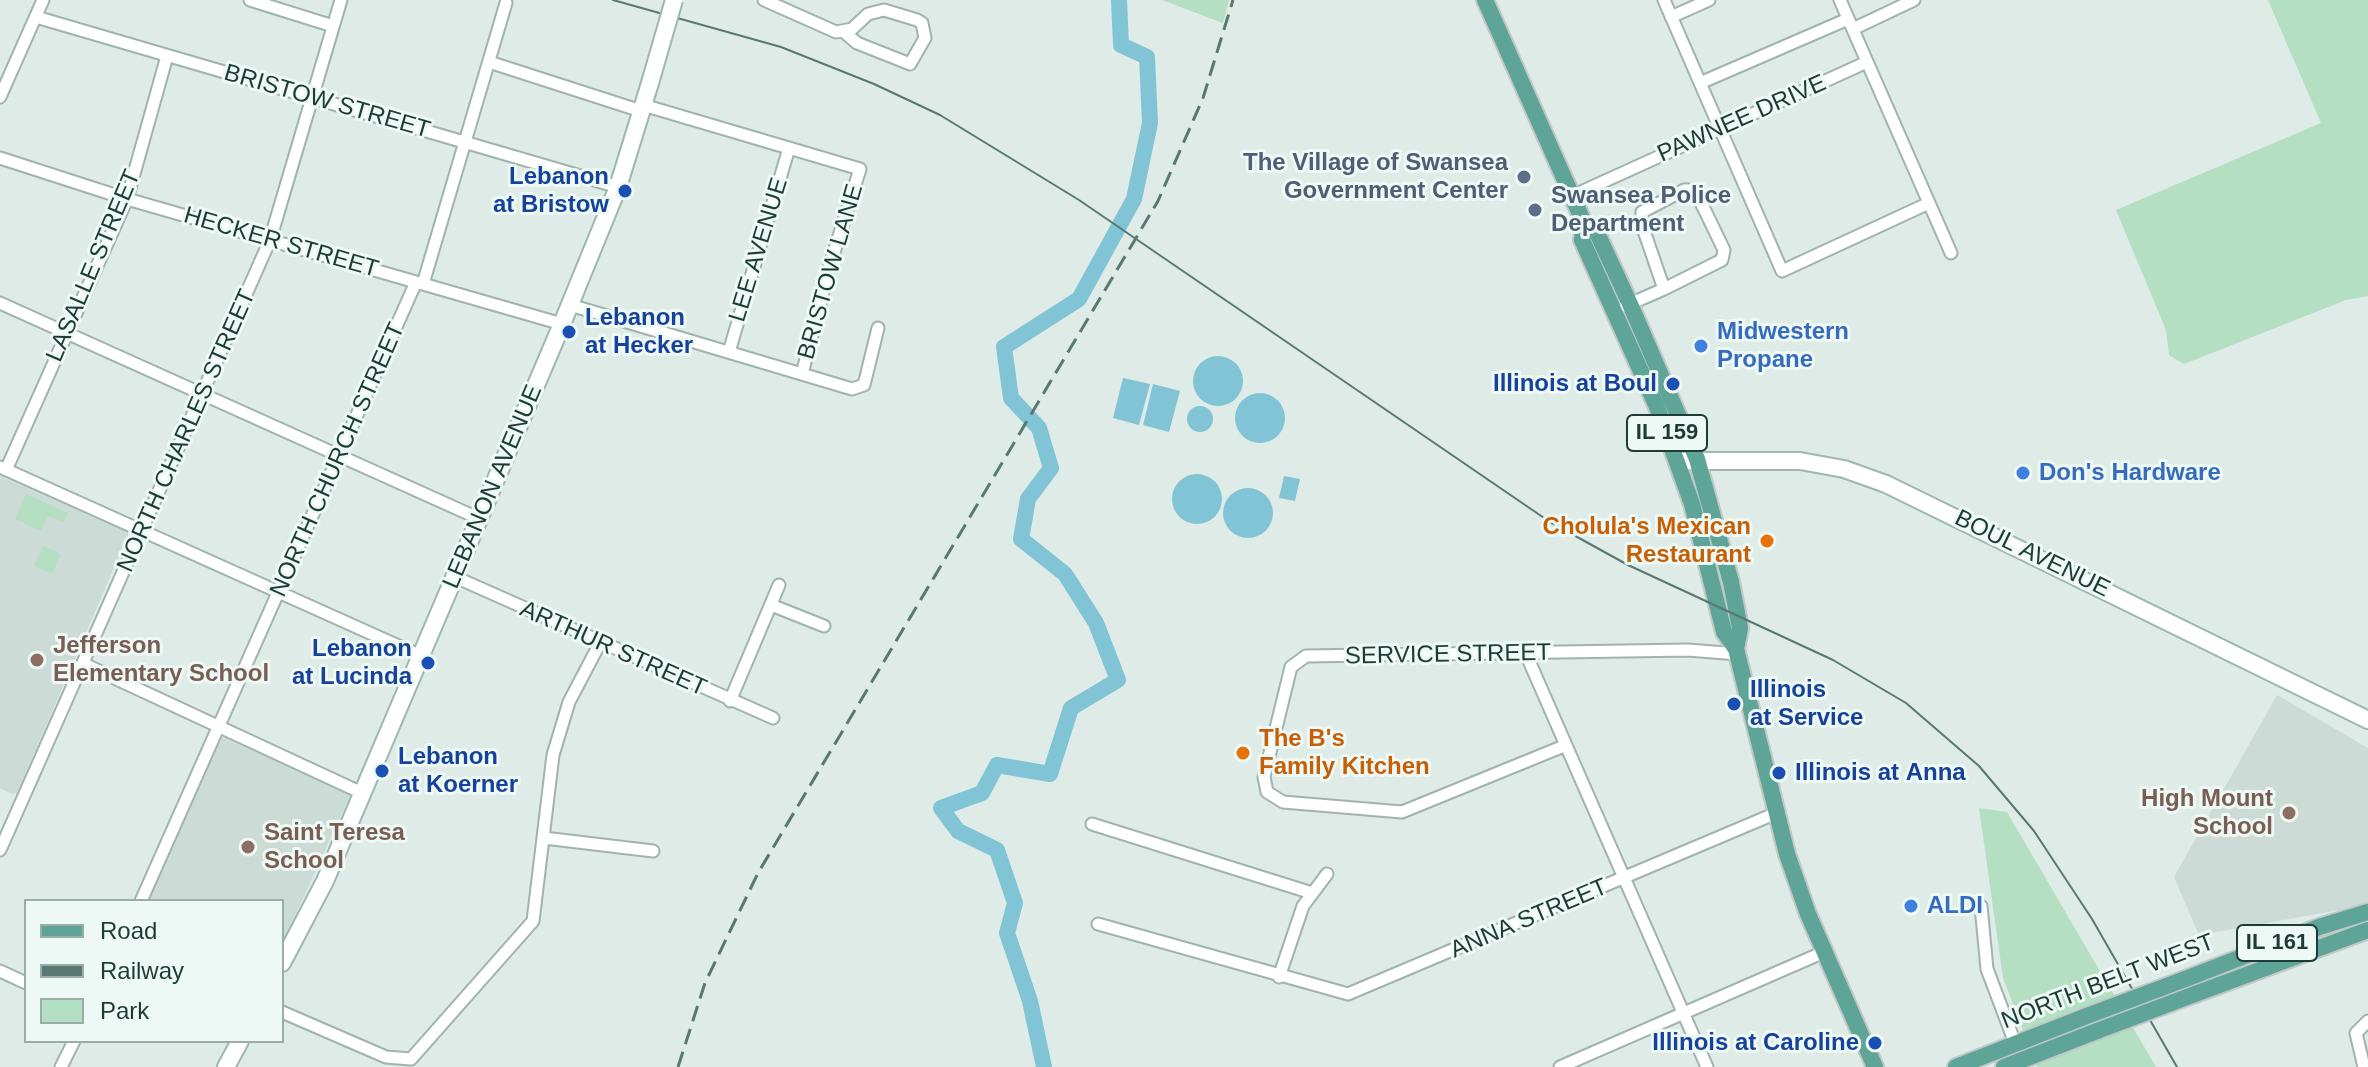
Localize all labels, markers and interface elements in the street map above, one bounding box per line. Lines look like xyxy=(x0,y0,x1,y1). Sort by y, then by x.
street label: BRISTOW STREET xyxy=(221,59,433,145)
street label: PAWNEE DRIVE xyxy=(1653,69,1831,169)
place label: The Village of Swansea Government Center xyxy=(1243,149,1508,205)
place label: Lebanon at Bristow xyxy=(493,163,609,219)
street label: LASALLE STREET xyxy=(41,166,147,366)
marker: The Village of Swansea Government Center xyxy=(1515,168,1533,186)
street label: LEE AVENUE xyxy=(723,175,795,325)
street label: BRISTOW LANE xyxy=(792,181,870,363)
marker: Lebanon at Bristow xyxy=(616,182,634,200)
place label: Swansea Police Department xyxy=(1551,182,1731,238)
street label: HECKER STREET xyxy=(180,201,382,285)
marker: Swansea Police Department xyxy=(1526,201,1544,219)
street label: NORTH CHARLES STREET xyxy=(112,285,262,577)
place label: Lebanon at Hecker xyxy=(585,304,693,360)
place label: Midwestern Propane xyxy=(1717,318,1849,374)
street label: NORTH CHURCH STREET xyxy=(264,319,412,601)
marker: Lebanon at Hecker xyxy=(560,323,578,341)
marker: Midwestern Propane xyxy=(1692,337,1710,355)
place label: Illinois at Boul xyxy=(1493,370,1657,398)
marker: Illinois at Boul xyxy=(1664,375,1682,393)
street label: LEBANON AVENUE xyxy=(437,381,549,593)
road number: IL 159 xyxy=(1627,415,1707,451)
place label: Don's Hardware xyxy=(2039,459,2221,487)
marker: Don's Hardware xyxy=(2014,464,2032,482)
street label: BOUL AVENUE xyxy=(1950,504,2114,604)
place label: Cholula's Mexican Restaurant xyxy=(1543,513,1751,569)
marker: Cholula's Mexican Restaurant xyxy=(1758,532,1776,550)
street label: ARTHUR STREET xyxy=(515,595,711,703)
place label: Jefferson Elementary School xyxy=(53,632,269,688)
place label: Lebanon at Lucinda xyxy=(292,635,412,691)
street label: SERVICE STREET xyxy=(1345,639,1551,671)
marker: Jefferson Elementary School xyxy=(28,651,46,669)
marker: Lebanon at Lucinda xyxy=(419,654,437,672)
place label: Illinois at Service xyxy=(1750,676,1863,732)
marker: Illinois at Service xyxy=(1725,695,1743,713)
place label: The B's Family Kitchen xyxy=(1259,725,1430,781)
place label: Lebanon at Koerner xyxy=(398,743,518,799)
marker: The B's Family Kitchen xyxy=(1234,744,1252,762)
place label: Illinois at Anna xyxy=(1795,759,1966,787)
marker: Lebanon at Koerner xyxy=(373,762,391,780)
marker: Illinois at Anna xyxy=(1770,764,1788,782)
place label: High Mount School xyxy=(2141,785,2273,841)
marker: High Mount School xyxy=(2280,804,2298,822)
place label: Saint Teresa School xyxy=(264,819,405,875)
marker: Saint Teresa School xyxy=(239,838,257,856)
street label: ANNA STREET xyxy=(1446,873,1612,965)
place label: ALDI xyxy=(1927,892,1983,920)
marker: ALDI xyxy=(1902,897,1920,915)
legend xyxy=(24,899,284,1043)
text: Road xyxy=(100,917,157,944)
road number: IL 161 xyxy=(2237,925,2317,961)
street label: NORTH BELT WEST xyxy=(1997,928,2219,1036)
text: Railway xyxy=(100,957,184,984)
text: Park xyxy=(100,997,149,1024)
place label: Illinois at Caroline xyxy=(1652,1029,1859,1057)
marker: Illinois at Caroline xyxy=(1866,1034,1884,1052)

